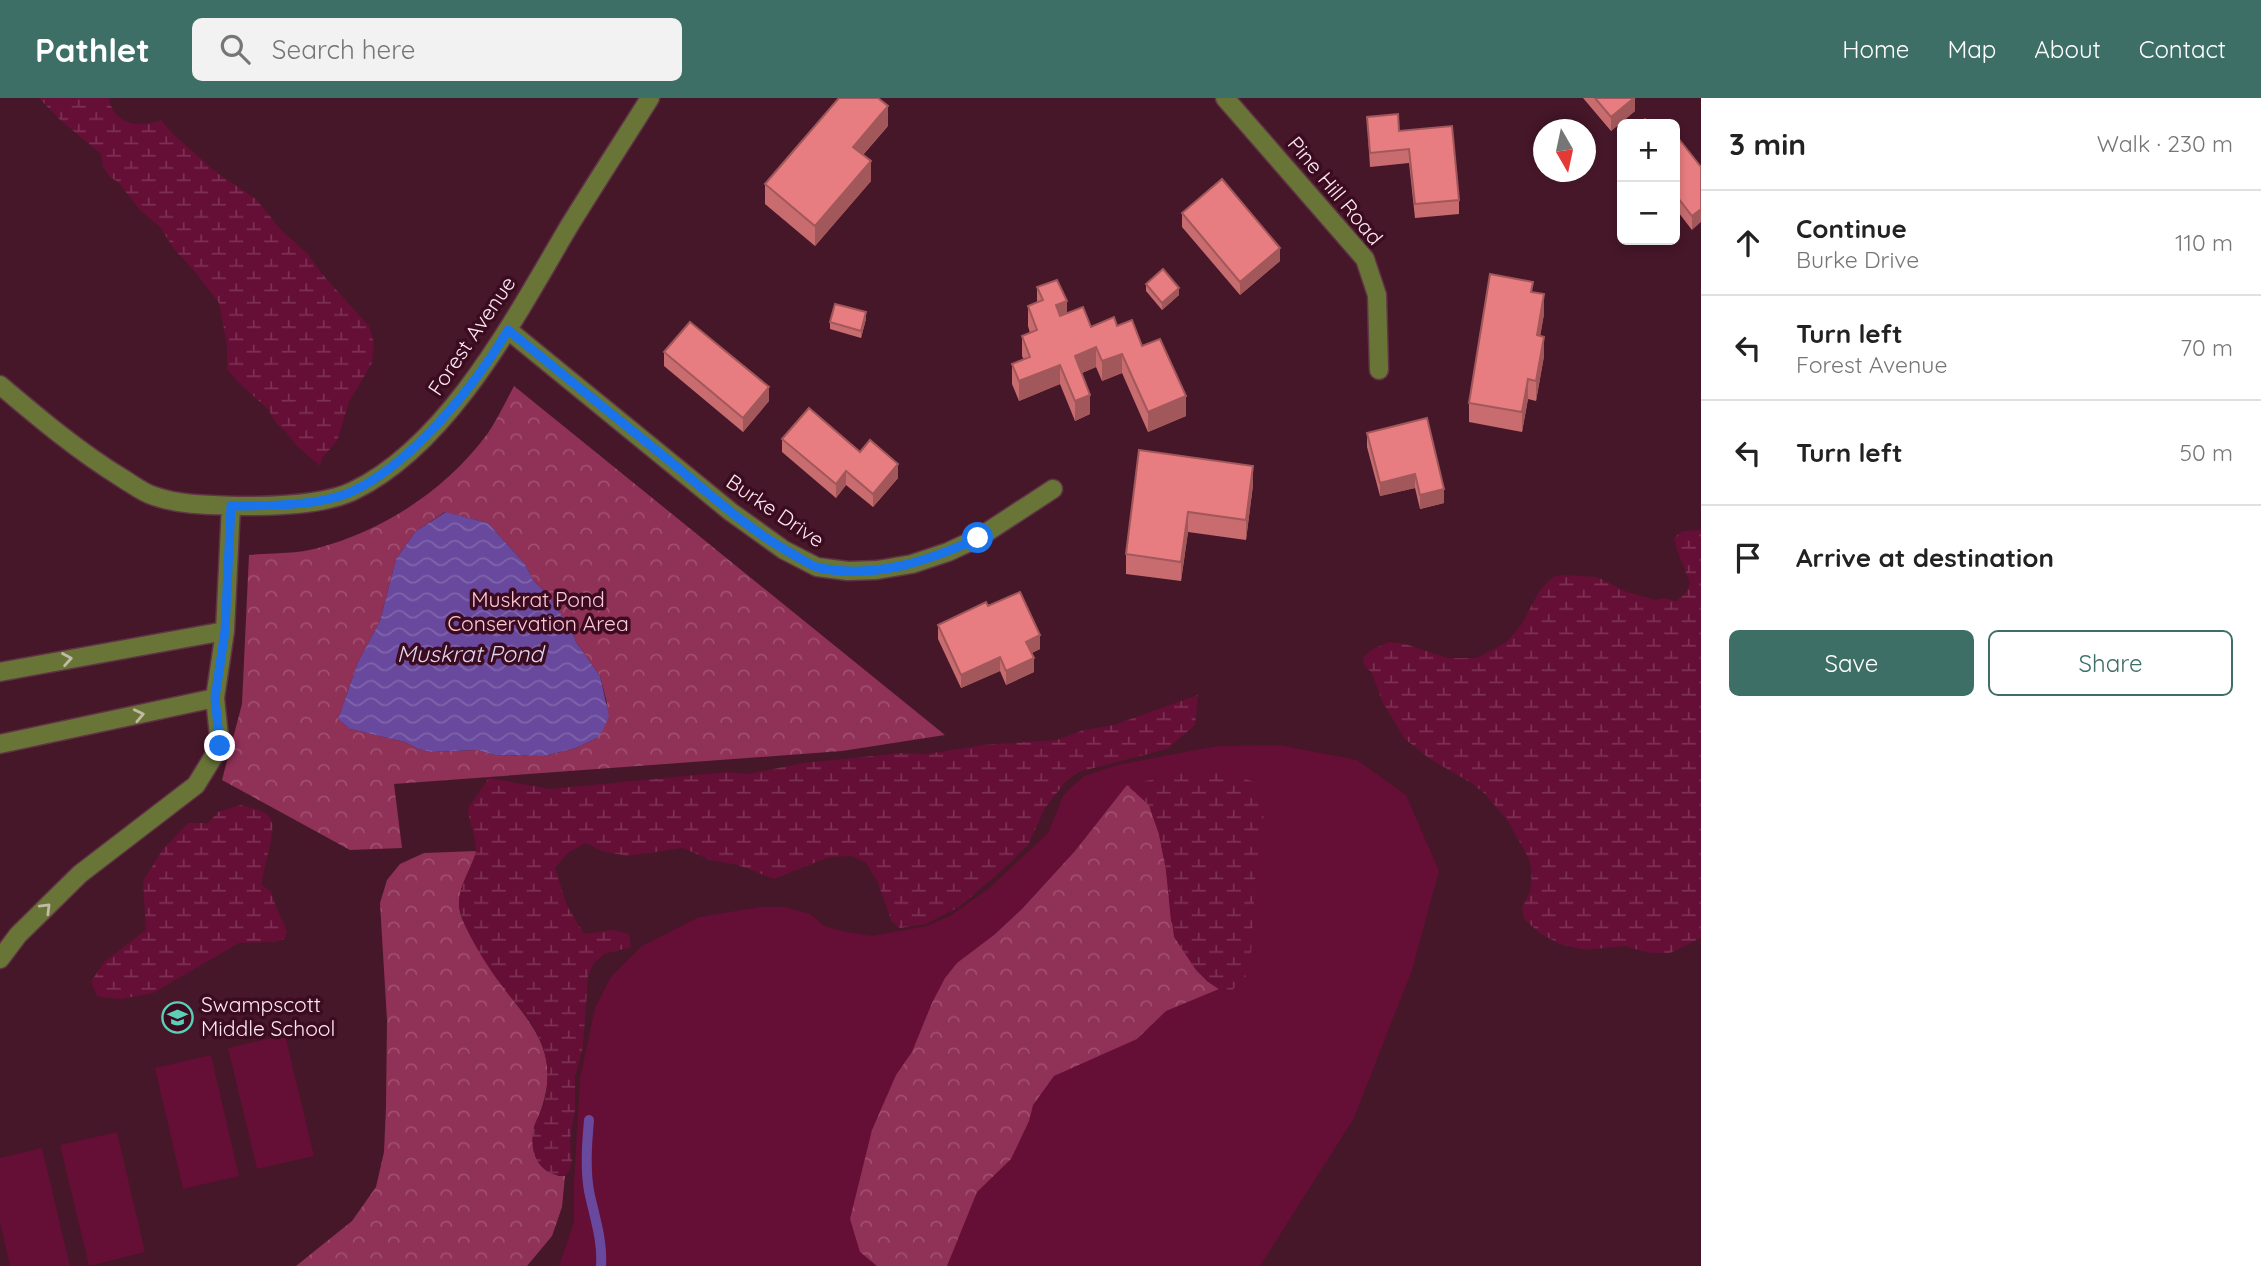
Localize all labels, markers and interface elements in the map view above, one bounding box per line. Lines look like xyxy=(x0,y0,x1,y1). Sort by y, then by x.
search box xyxy=(192,18,682,81)
text: Pathlet xyxy=(35,29,150,70)
icon: search xyxy=(216,30,254,68)
text: Search here xyxy=(272,33,415,66)
text: Home xyxy=(1842,34,1909,64)
text: Map xyxy=(1947,34,1996,64)
text: About xyxy=(2034,34,2101,64)
text: Contact xyxy=(2139,34,2226,64)
north arrow xyxy=(1533,119,1596,182)
map controls xyxy=(1617,119,1680,245)
button: + xyxy=(1617,119,1680,182)
text: 3 min xyxy=(1729,125,1806,163)
text: Walk · 230 m xyxy=(2097,129,2233,158)
street label: Pine Hill Road xyxy=(1283,131,1389,250)
button: − xyxy=(1617,182,1680,245)
text: Continue xyxy=(1796,212,1907,245)
icon: ahead xyxy=(1729,224,1767,262)
text: 110 m xyxy=(2175,228,2233,257)
text: Burke Drive xyxy=(1796,245,1919,274)
street label: Forest Avenue xyxy=(422,271,521,400)
text: Turn left xyxy=(1796,317,1903,350)
icon: left xyxy=(1729,329,1767,367)
text: 70 m xyxy=(2180,333,2233,362)
text: Forest Avenue xyxy=(1796,350,1947,379)
icon: left xyxy=(1729,434,1767,472)
text: Turn left xyxy=(1796,436,1903,469)
text: 50 m xyxy=(2180,438,2233,467)
street label: Burke Drive xyxy=(722,468,830,552)
route start xyxy=(962,522,993,553)
icon: arrive xyxy=(1729,539,1767,577)
text: Arrive at destination xyxy=(1796,541,2054,574)
park label: Muskrat Pond Conservation Area xyxy=(447,586,629,636)
button: Save xyxy=(1729,630,1974,696)
button: Share xyxy=(1988,630,2233,696)
water label: Muskrat Pond xyxy=(397,639,546,668)
one-way arrow xyxy=(61,652,73,667)
one-way arrow xyxy=(133,708,145,723)
route end xyxy=(204,730,235,761)
one-way arrow xyxy=(37,903,50,916)
place label: Swampscott Middle School xyxy=(201,991,335,1041)
school or university icon: Swampscott Middle School xyxy=(161,1000,195,1034)

